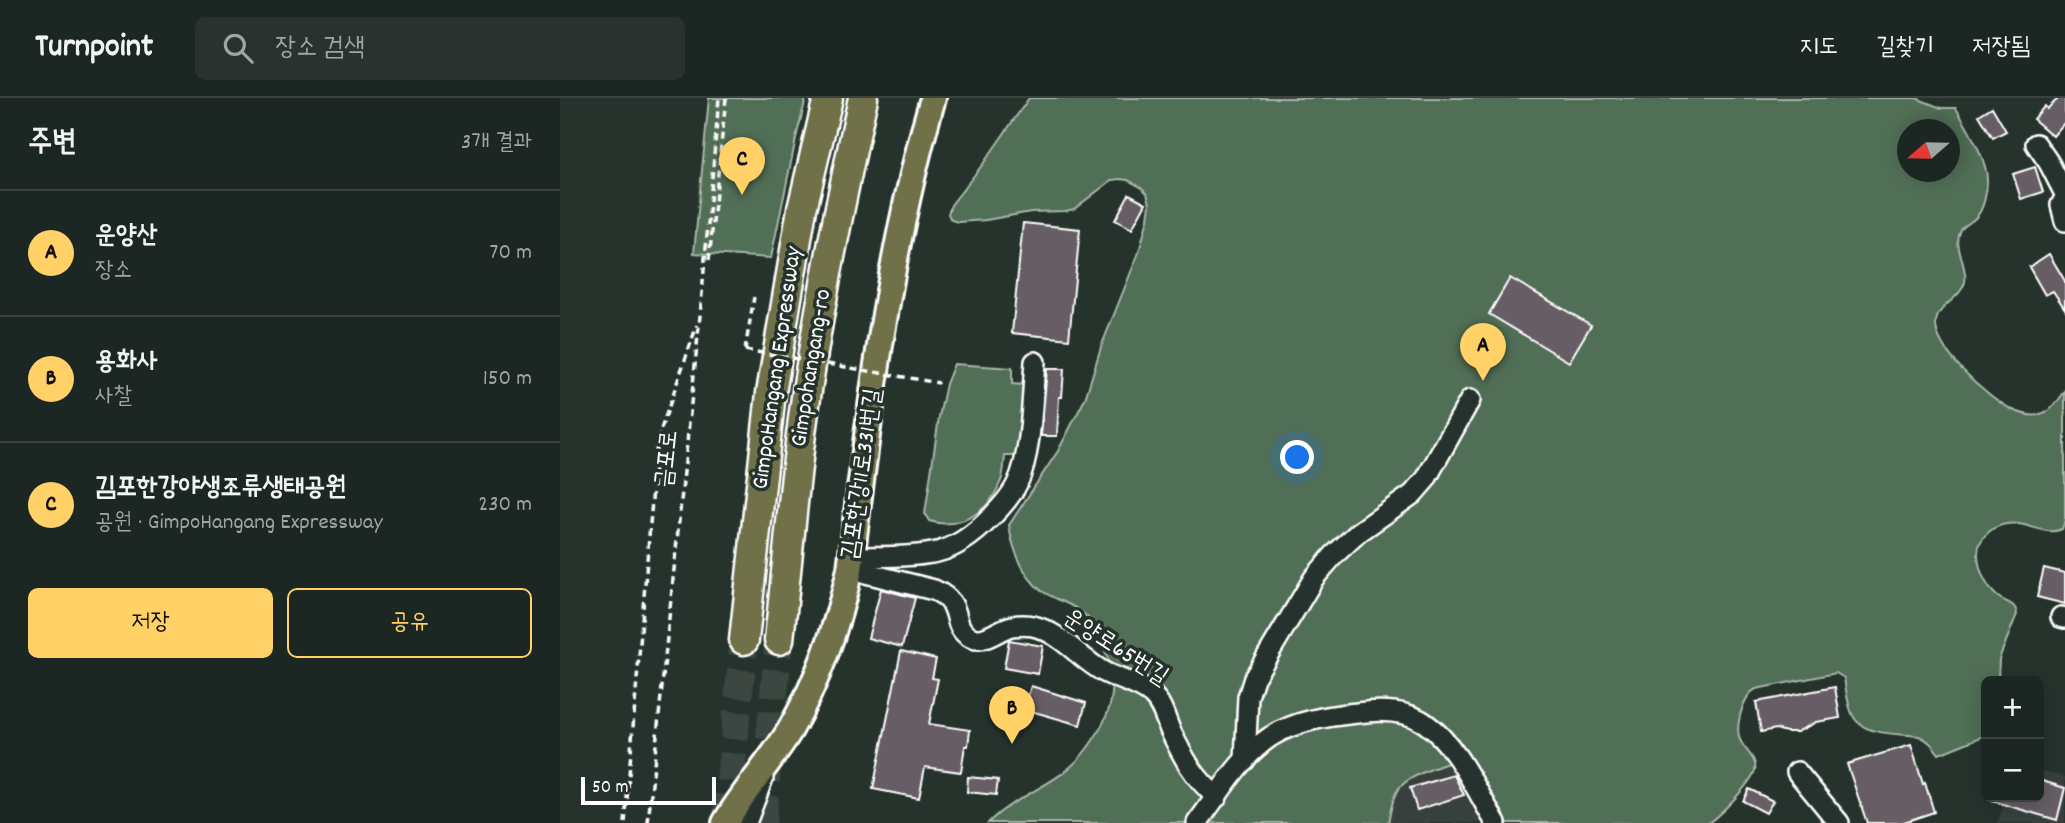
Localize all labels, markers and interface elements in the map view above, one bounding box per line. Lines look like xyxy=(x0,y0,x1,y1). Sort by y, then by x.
search box xyxy=(195,17,685,80)
text: Turnpoint xyxy=(35,25,153,72)
icon: search xyxy=(219,29,257,67)
text: 장소 검색 xyxy=(275,30,365,67)
text: 지도 xyxy=(1800,31,1838,65)
text: 길찾기 xyxy=(1876,31,1934,65)
text: 저장됨 xyxy=(1972,31,2030,65)
north arrow xyxy=(1897,119,1960,182)
text: 주변 xyxy=(28,123,76,166)
text: 3개 결과 xyxy=(461,127,532,160)
pin: C xyxy=(719,137,765,195)
text: 운양산 xyxy=(95,218,158,255)
text: A xyxy=(45,237,57,270)
text: 70 m xyxy=(490,237,532,270)
street label: GimpoHangang Expressway xyxy=(744,243,812,492)
text: 장소 xyxy=(95,255,132,288)
street label: Gimpohangang-ro xyxy=(783,287,841,449)
pin: A xyxy=(1460,323,1506,381)
text: 용화사 xyxy=(95,344,158,381)
text: B xyxy=(46,363,56,396)
text: 150 m xyxy=(483,363,532,396)
text: 사찰 xyxy=(95,381,132,414)
street label: 김포한강11로331번길 xyxy=(834,386,892,562)
street label: 금포로 xyxy=(648,428,688,490)
your location xyxy=(1280,440,1314,474)
text: 김포한강야생조류생태공원 xyxy=(95,470,346,507)
text: C xyxy=(45,489,57,522)
text: 230 m xyxy=(478,489,532,522)
text: 공원 · GimpoHangang Expressway xyxy=(95,507,383,540)
button: 저장 xyxy=(28,588,273,658)
button: 공유 xyxy=(287,588,532,658)
street label: 운양로65번길 xyxy=(1056,601,1174,695)
map controls xyxy=(1981,676,2044,802)
button: + xyxy=(1981,676,2044,739)
pin: B xyxy=(989,686,1035,744)
button: − xyxy=(1981,739,2044,802)
scale bar xyxy=(581,774,716,806)
text: 50 m xyxy=(592,775,629,802)

